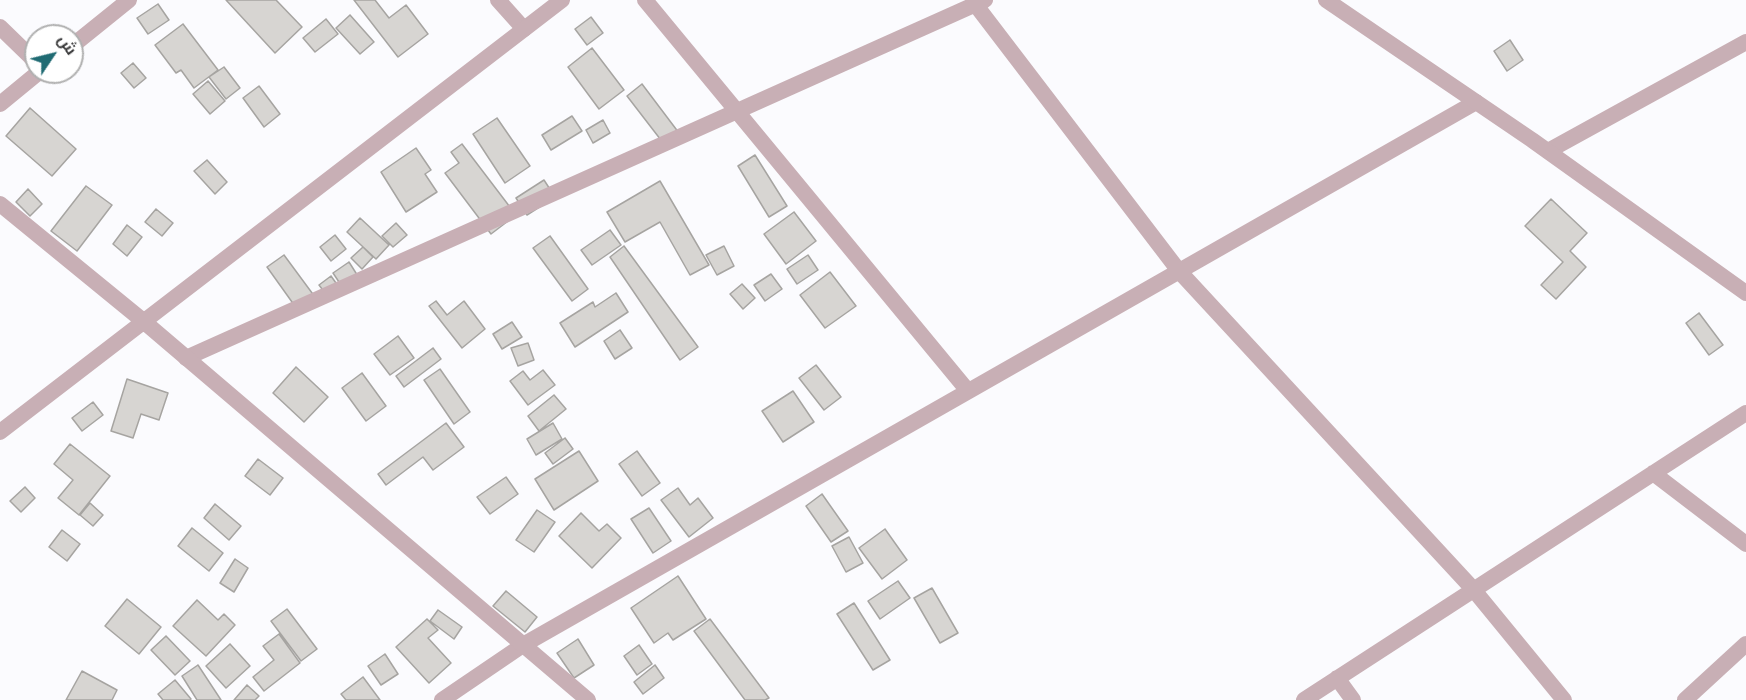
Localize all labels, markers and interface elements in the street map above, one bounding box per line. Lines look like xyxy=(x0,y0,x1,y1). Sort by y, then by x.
north arrow xyxy=(24,24,84,84)
text: ش xyxy=(53,30,82,59)

